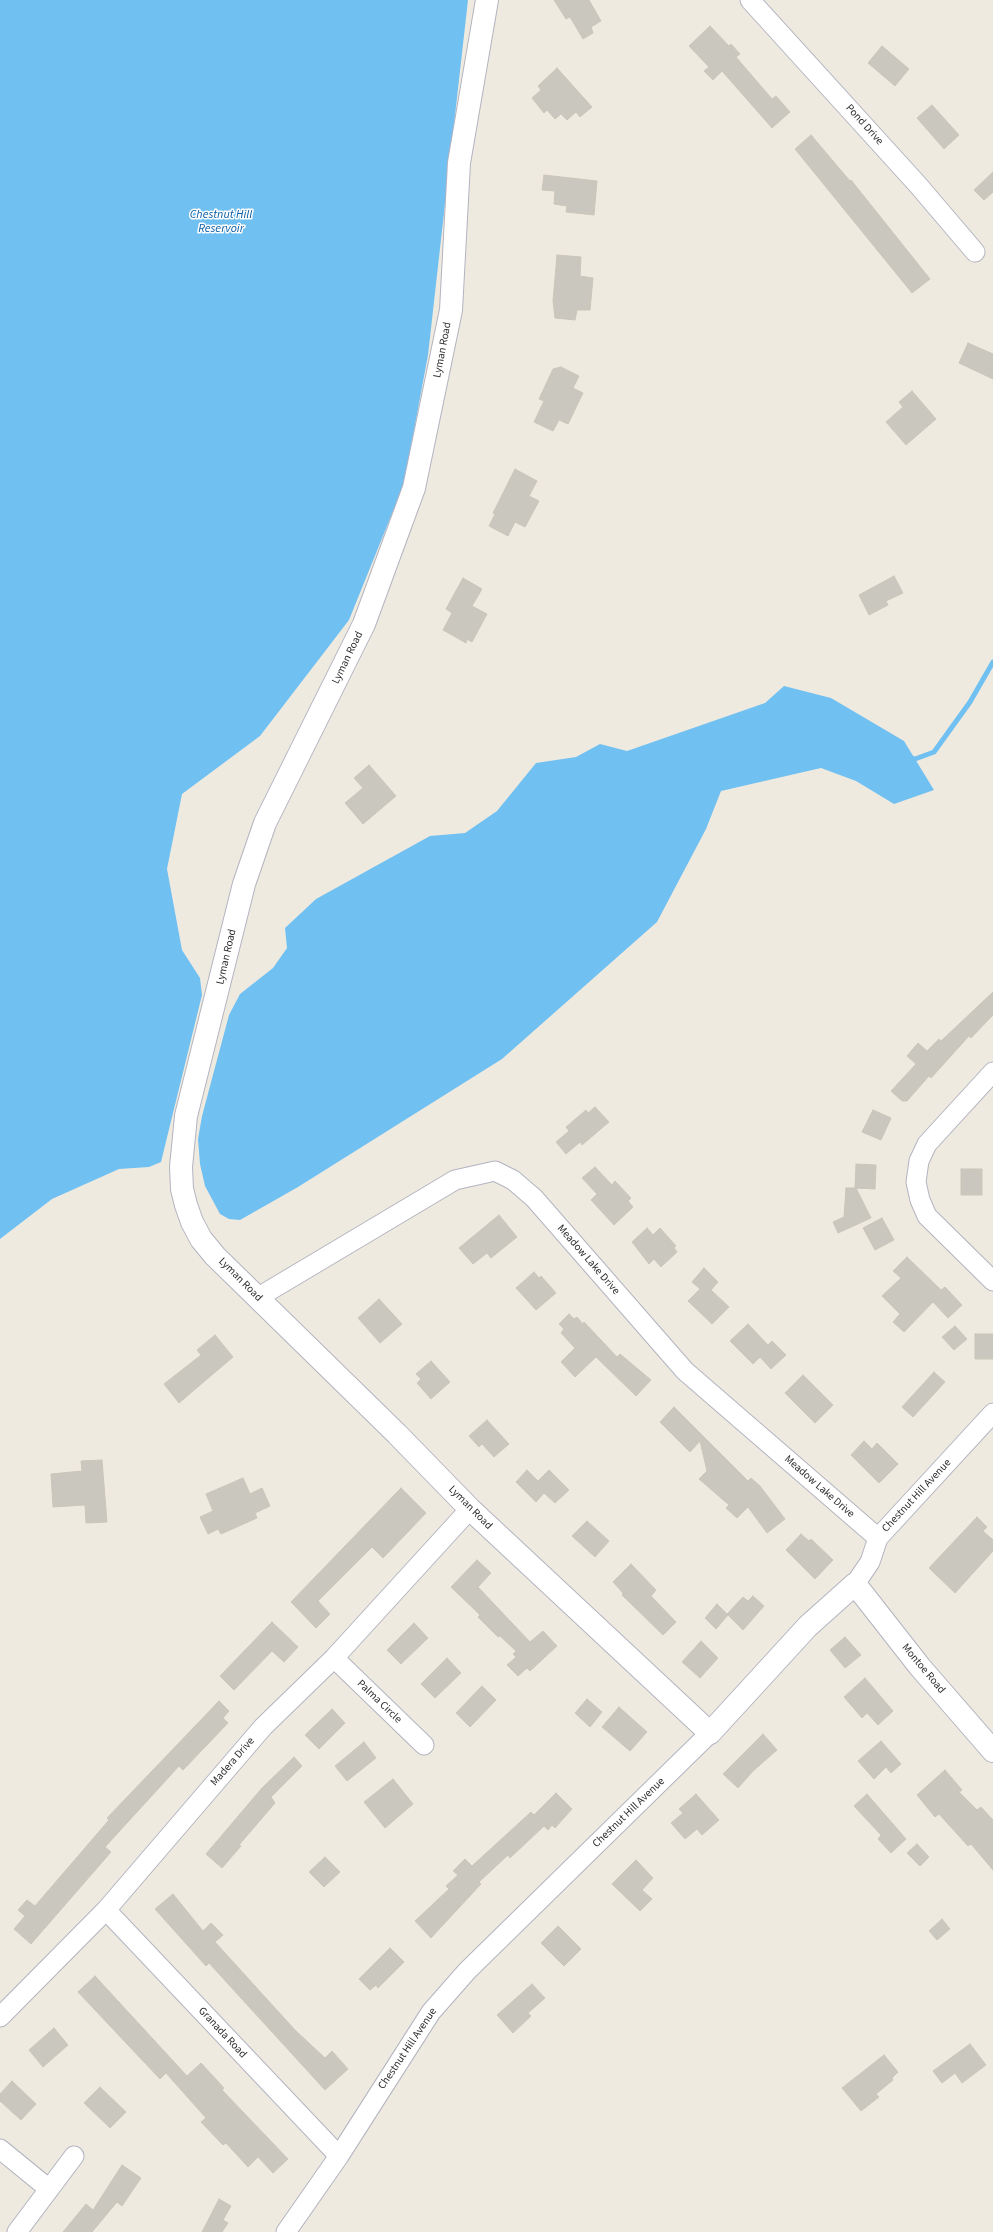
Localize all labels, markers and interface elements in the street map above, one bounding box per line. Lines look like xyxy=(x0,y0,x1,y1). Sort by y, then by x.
street label: Pond Drive xyxy=(842,102,886,148)
water label: Chestnut Hill Reservoir xyxy=(190,208,252,236)
street label: Lyman Road xyxy=(431,321,455,379)
street label: Lyman Road xyxy=(330,630,366,686)
street label: Lyman Road xyxy=(214,928,240,986)
street label: Meadow Lake Drive xyxy=(554,1222,622,1298)
street label: Lyman Road xyxy=(215,1255,265,1305)
street label: Meadow Lake Drive xyxy=(781,1453,857,1521)
street label: Chestnut Hill Avenue xyxy=(880,1457,954,1535)
street label: Lyman Road xyxy=(445,1483,495,1533)
street label: Montoe Road xyxy=(898,1641,948,1697)
street label: Palma Circle xyxy=(354,1677,404,1727)
street label: Madera Drive xyxy=(208,1735,258,1789)
street label: Chestnut Hill Avenue xyxy=(590,1775,668,1851)
street label: Granada Road xyxy=(195,2005,249,2061)
street label: Chestnut Hill Avenue xyxy=(376,2006,440,2092)

